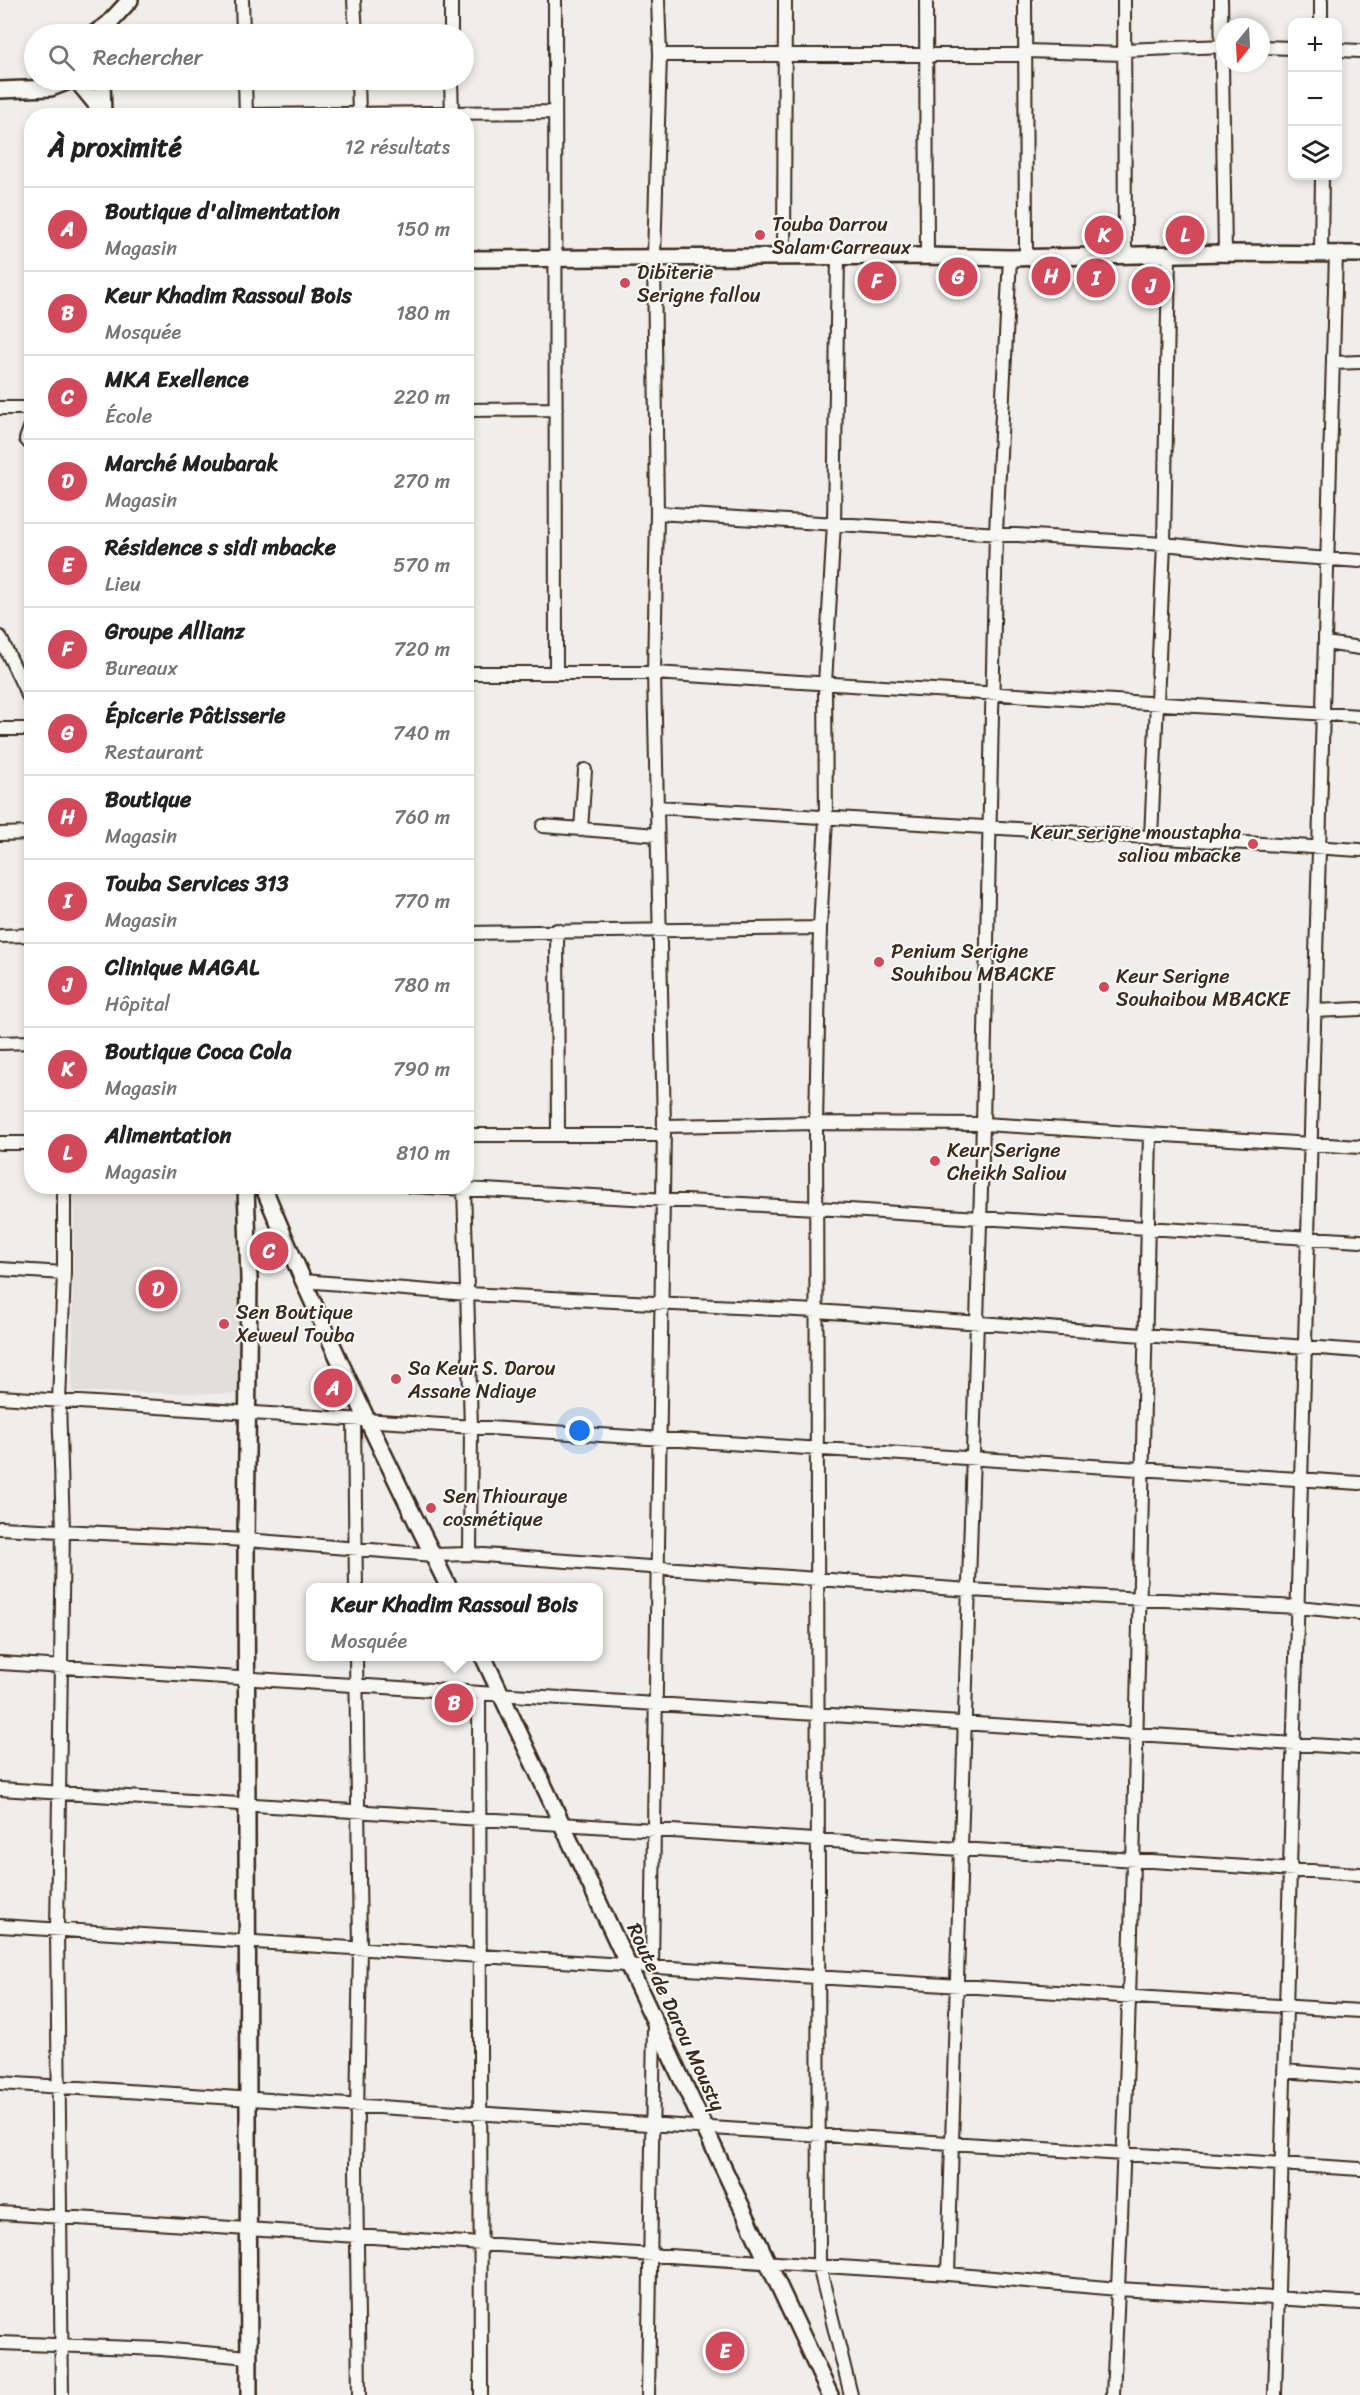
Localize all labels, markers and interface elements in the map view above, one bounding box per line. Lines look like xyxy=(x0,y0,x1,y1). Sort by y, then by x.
north arrow xyxy=(1216,18,1270,72)
map controls xyxy=(1288,18,1342,180)
button: + xyxy=(1288,18,1342,72)
search box xyxy=(24,24,474,90)
text: Rechercher xyxy=(93,38,203,77)
icon: search xyxy=(45,41,78,74)
button: − xyxy=(1288,72,1342,126)
text: À proximité xyxy=(48,124,182,170)
button: layers xyxy=(1288,126,1342,180)
text: 12 résultats xyxy=(345,130,450,165)
text: Boutique d'alimentation xyxy=(105,192,340,231)
place label: Touba Darrou Salam Carreaux xyxy=(772,207,912,265)
text: A xyxy=(61,212,74,247)
text: 150 m xyxy=(396,212,450,247)
pin: K xyxy=(1084,212,1124,258)
pin: L xyxy=(1166,212,1204,258)
marker: Touba Darrou Salam Carreaux xyxy=(753,228,767,242)
text: Magasin xyxy=(105,231,177,266)
pin: G xyxy=(938,254,978,300)
pin: H xyxy=(1032,254,1070,298)
place label: Dibiterie Serigne fallou xyxy=(637,255,761,313)
pin: I xyxy=(1076,256,1116,300)
pin: F xyxy=(858,258,896,304)
pin: J xyxy=(1132,264,1170,308)
text: Keur Khadim Rassoul Bois xyxy=(105,276,352,315)
marker: Dibiterie Serigne fallou xyxy=(618,276,632,290)
text: B xyxy=(61,296,74,331)
text: 180 m xyxy=(396,296,450,331)
text: Mosquée xyxy=(105,315,181,350)
text: MKA Exellence xyxy=(105,360,249,399)
text: C xyxy=(61,380,74,415)
text: 220 m xyxy=(394,380,450,415)
text: École xyxy=(105,399,152,434)
text: Marché Moubarak xyxy=(105,444,278,483)
text: D xyxy=(62,464,73,499)
text: 270 m xyxy=(394,464,450,499)
text: Magasin xyxy=(105,483,177,518)
text: Résidence s sidi mbacke xyxy=(105,528,336,567)
text: E xyxy=(62,548,73,583)
text: 570 m xyxy=(393,548,450,583)
text: Lieu xyxy=(105,567,141,602)
text: Groupe Allianz xyxy=(105,612,245,651)
text: F xyxy=(62,632,73,667)
text: 720 m xyxy=(394,632,450,667)
text: Bureaux xyxy=(105,651,178,686)
text: Épicerie Pâtisserie xyxy=(105,696,286,735)
text: G xyxy=(61,716,74,751)
text: 740 m xyxy=(393,716,450,751)
text: Restaurant xyxy=(105,735,204,770)
text: Boutique xyxy=(105,780,191,819)
text: H xyxy=(60,800,75,835)
text: 760 m xyxy=(394,800,450,835)
place label: Keur serigne moustapha saliou mbacke xyxy=(1030,815,1241,873)
text: Magasin xyxy=(105,819,177,854)
marker: Keur serigne moustapha saliou mbacke xyxy=(1246,837,1260,851)
text: Touba Services 313 xyxy=(105,864,289,903)
text: I xyxy=(64,884,71,919)
text: 770 m xyxy=(394,884,450,919)
text: Magasin xyxy=(105,903,177,938)
place label: Penium Serigne Souhibou MBACKE xyxy=(891,934,1057,992)
text: Clinique MAGAL xyxy=(105,948,259,987)
marker: Penium Serigne Souhibou MBACKE xyxy=(872,955,886,969)
place label: Keur Serigne Souhaibou MBACKE xyxy=(1116,959,1292,1017)
text: J xyxy=(63,968,72,1003)
text: 780 m xyxy=(393,968,450,1003)
marker: Keur Serigne Souhaibou MBACKE xyxy=(1097,980,1111,994)
text: Hôpital xyxy=(105,987,170,1022)
text: Boutique Coca Cola xyxy=(105,1032,292,1071)
text: K xyxy=(61,1052,74,1087)
text: 790 m xyxy=(393,1052,450,1087)
text: Magasin xyxy=(105,1071,177,1106)
text: Alimentation xyxy=(105,1116,231,1155)
place label: Keur Serigne Cheikh Saliou xyxy=(947,1133,1067,1191)
text: L xyxy=(63,1136,72,1171)
text: 810 m xyxy=(396,1136,450,1171)
marker: Keur Serigne Cheikh Saliou xyxy=(928,1154,942,1168)
text: Magasin xyxy=(105,1155,177,1190)
pin: C xyxy=(250,1228,288,1274)
pin: D xyxy=(138,1266,178,1312)
place label: Sen Boutique Xeweul Touba xyxy=(235,1295,355,1353)
marker: Sen Boutique Xeweul Touba xyxy=(217,1317,231,1331)
place label: Sa Keur S. Darou Assane Ndiaye xyxy=(407,1351,556,1409)
pin: A xyxy=(314,1366,352,1410)
marker: Sa Keur S. Darou Assane Ndiaye xyxy=(389,1372,403,1386)
your location xyxy=(565,1416,594,1445)
place label: Sen Thiouraye cosmétique xyxy=(443,1479,568,1537)
marker: Sen Thiouraye cosmétique xyxy=(424,1501,438,1515)
popup xyxy=(306,1583,603,1661)
text: Keur Khadim Rassoul Bois xyxy=(331,1585,578,1624)
text: Mosquée xyxy=(331,1624,407,1659)
pin: B xyxy=(434,1680,474,1726)
street label: Route de Darou Mousty xyxy=(617,1917,735,2118)
pin: E xyxy=(706,2328,744,2374)

